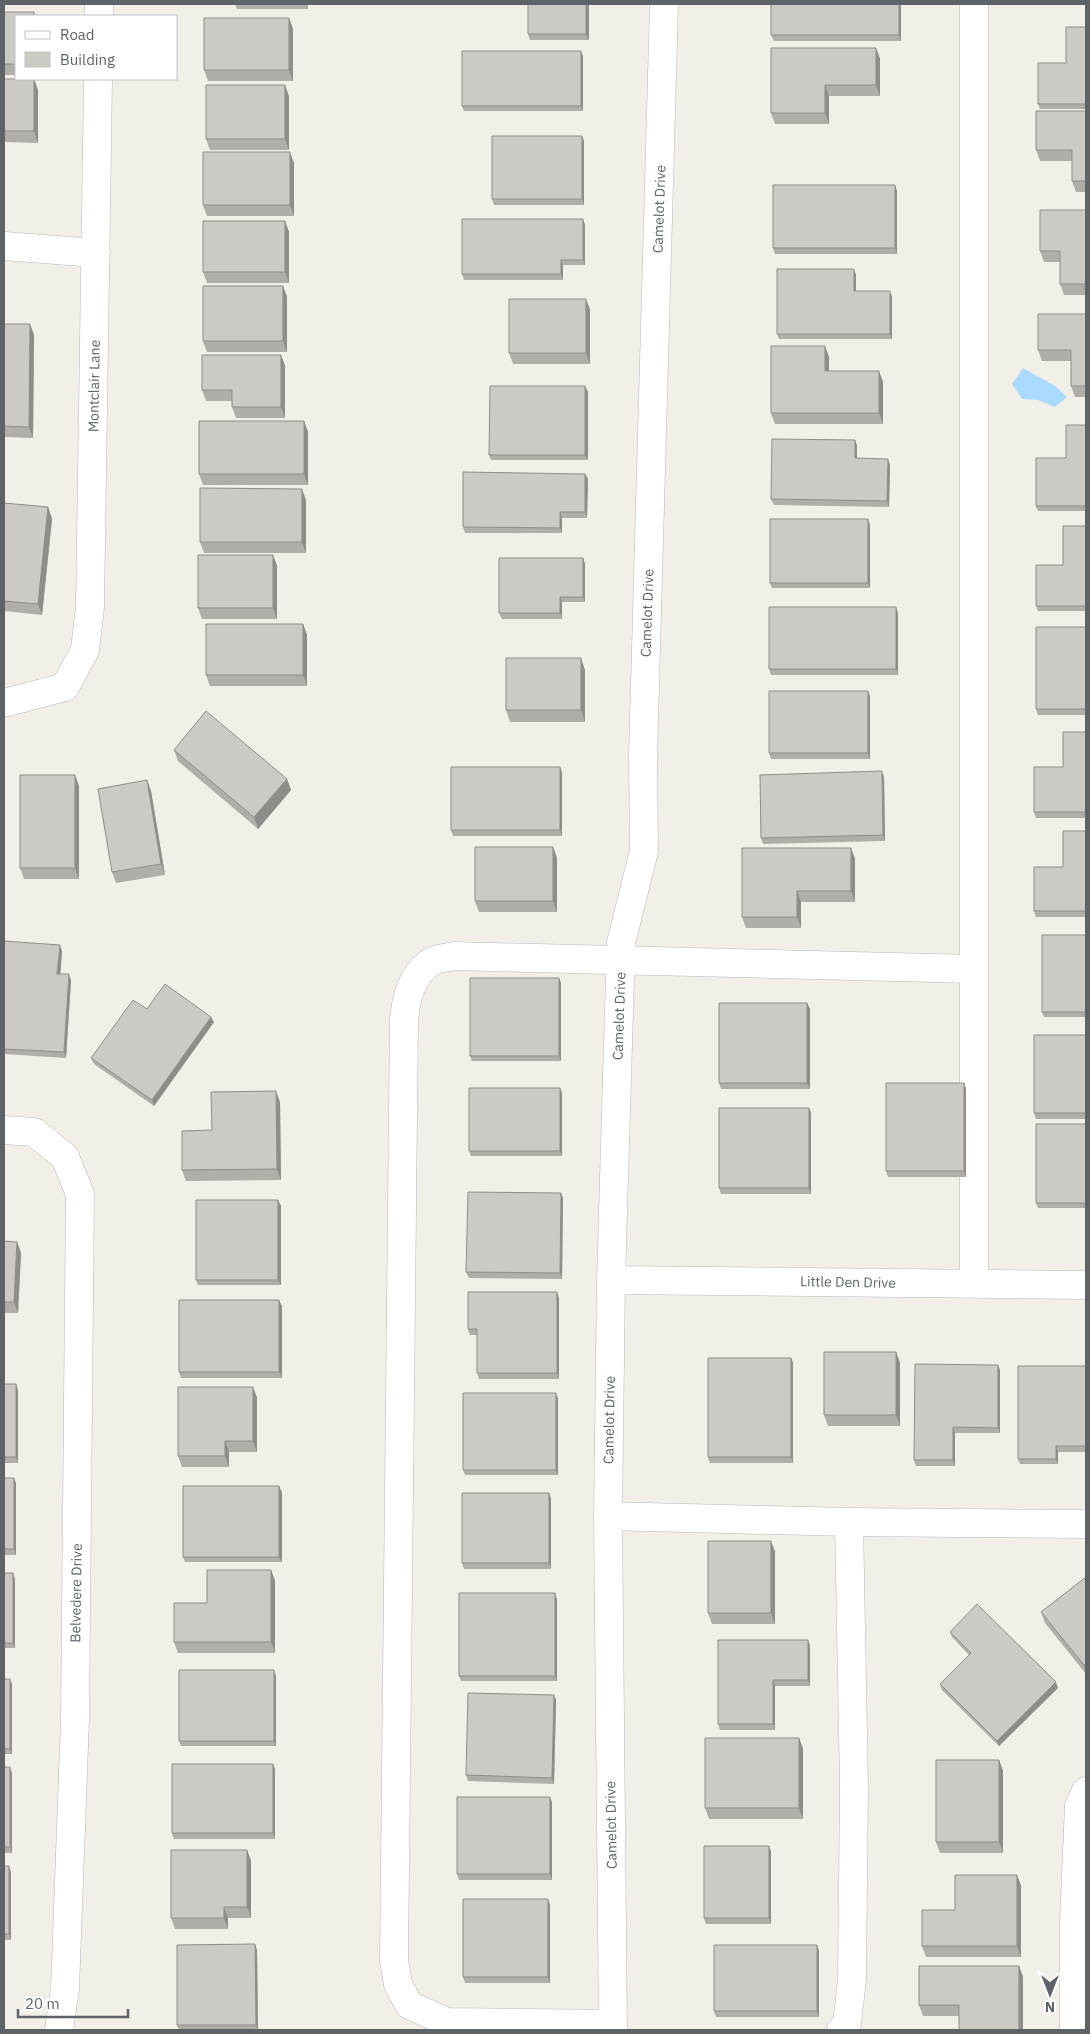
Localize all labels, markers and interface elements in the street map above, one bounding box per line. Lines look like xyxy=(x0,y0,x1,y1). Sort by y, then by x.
legend xyxy=(15,15,178,80)
text: Road xyxy=(60,25,95,44)
text: Building xyxy=(60,50,115,69)
street label: Camelot Drive xyxy=(648,164,670,254)
street label: Montclair Lane xyxy=(84,339,104,432)
street label: Camelot Drive xyxy=(636,568,658,658)
street label: Camelot Drive xyxy=(608,971,630,1061)
street label: Little Den Drive xyxy=(800,1272,896,1292)
street label: Camelot Drive xyxy=(599,1375,619,1464)
street label: Belvedere Drive xyxy=(66,1543,86,1643)
street label: Camelot Drive xyxy=(601,1780,621,1869)
north arrow xyxy=(1025,1969,1075,2019)
scale bar xyxy=(18,1986,128,2018)
text: 20 m xyxy=(25,1994,60,2013)
text: N xyxy=(1045,1998,1055,2016)

